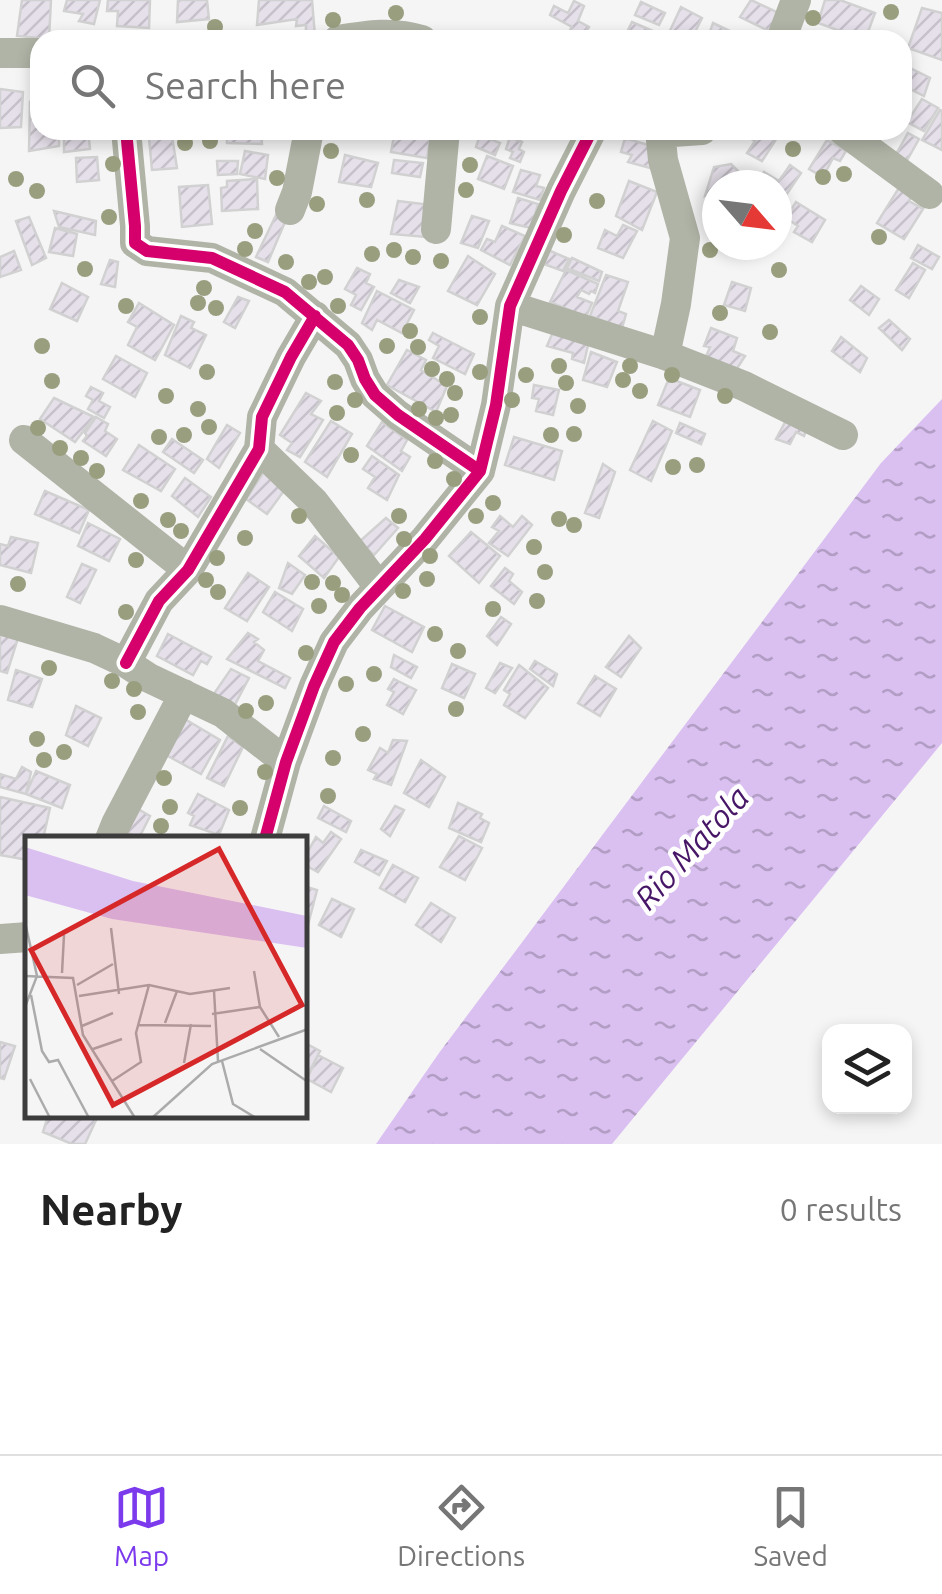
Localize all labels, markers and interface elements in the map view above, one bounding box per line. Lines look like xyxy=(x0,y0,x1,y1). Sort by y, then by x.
search box xyxy=(30,30,912,140)
icon: search xyxy=(65,58,120,113)
text: Search here xyxy=(145,64,346,106)
north arrow xyxy=(702,170,792,260)
water label: Rio Matola xyxy=(627,779,756,916)
inset map xyxy=(25,836,308,1119)
map controls xyxy=(822,1024,912,1114)
button: layers xyxy=(822,1024,912,1114)
text: Nearby xyxy=(40,1186,183,1233)
text: 0 results xyxy=(780,1191,902,1227)
tab: Map xyxy=(114,1480,169,1571)
tab: Directions xyxy=(397,1480,525,1571)
tab: Saved xyxy=(753,1480,828,1571)

